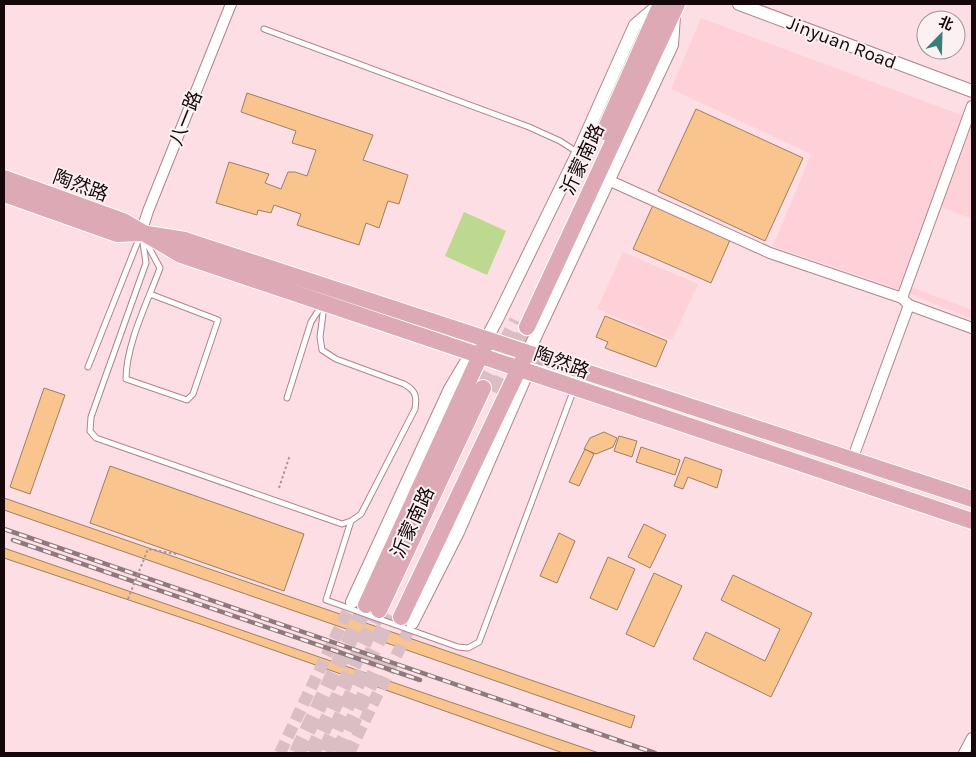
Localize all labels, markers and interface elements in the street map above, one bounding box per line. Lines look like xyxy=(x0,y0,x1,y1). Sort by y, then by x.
north arrow xyxy=(916,10,966,60)
street label: Jinyuan Road xyxy=(784,12,899,74)
text: 北 xyxy=(936,13,956,34)
street label: 八一路 xyxy=(165,88,207,149)
street label: 沂蒙南路 xyxy=(557,120,609,199)
street label: 陶然路 xyxy=(50,166,111,206)
street label: 陶然路 xyxy=(531,343,592,383)
street label: 沂蒙南路 xyxy=(387,483,439,562)

